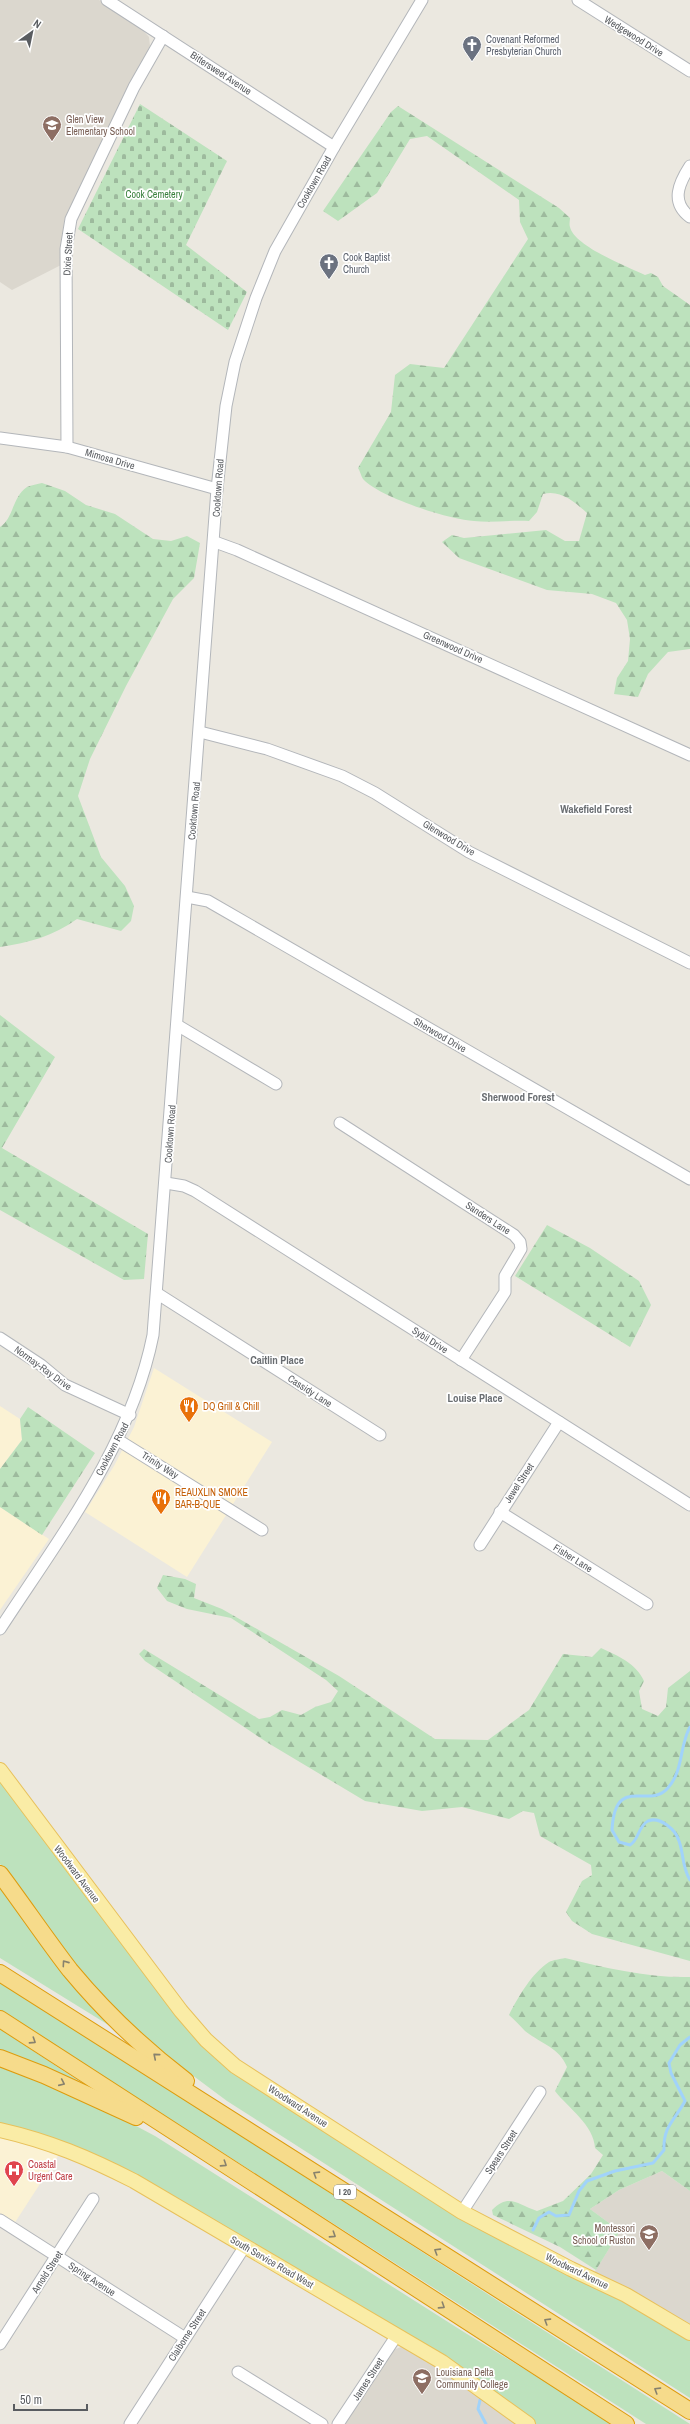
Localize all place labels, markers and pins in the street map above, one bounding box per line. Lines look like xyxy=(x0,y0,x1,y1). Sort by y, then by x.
place label: Covenant Reformed Presbyterian Church xyxy=(486,33,561,58)
church icon: Covenant Reformed Presbyterian Church xyxy=(461,34,483,62)
place label: Glen View Elementary School xyxy=(66,113,135,138)
school or university icon: Glen View Elementary School xyxy=(41,114,63,142)
place label: Cook Baptist Church xyxy=(343,251,391,276)
church icon: Cook Baptist Church xyxy=(318,252,340,280)
restaurant icon: DQ Grill & Chill xyxy=(178,1395,200,1423)
place label: DQ Grill & Chill xyxy=(203,1400,259,1413)
place label: REAUXLIN SMOKE BAR-B-QUE xyxy=(175,1486,248,1511)
restaurant icon: REAUXLIN SMOKE BAR-B-QUE xyxy=(150,1487,172,1515)
place label: Coastal Urgent Care xyxy=(28,2158,73,2183)
hospital icon: Coastal Urgent Care xyxy=(3,2159,25,2187)
place label: Montessori School of Ruston xyxy=(573,2222,635,2247)
school or university icon: Montessori School of Ruston xyxy=(638,2223,660,2251)
place label: Louisiana Delta Community College xyxy=(436,2366,508,2391)
school or university icon: Louisiana Delta Community College xyxy=(411,2367,433,2395)

